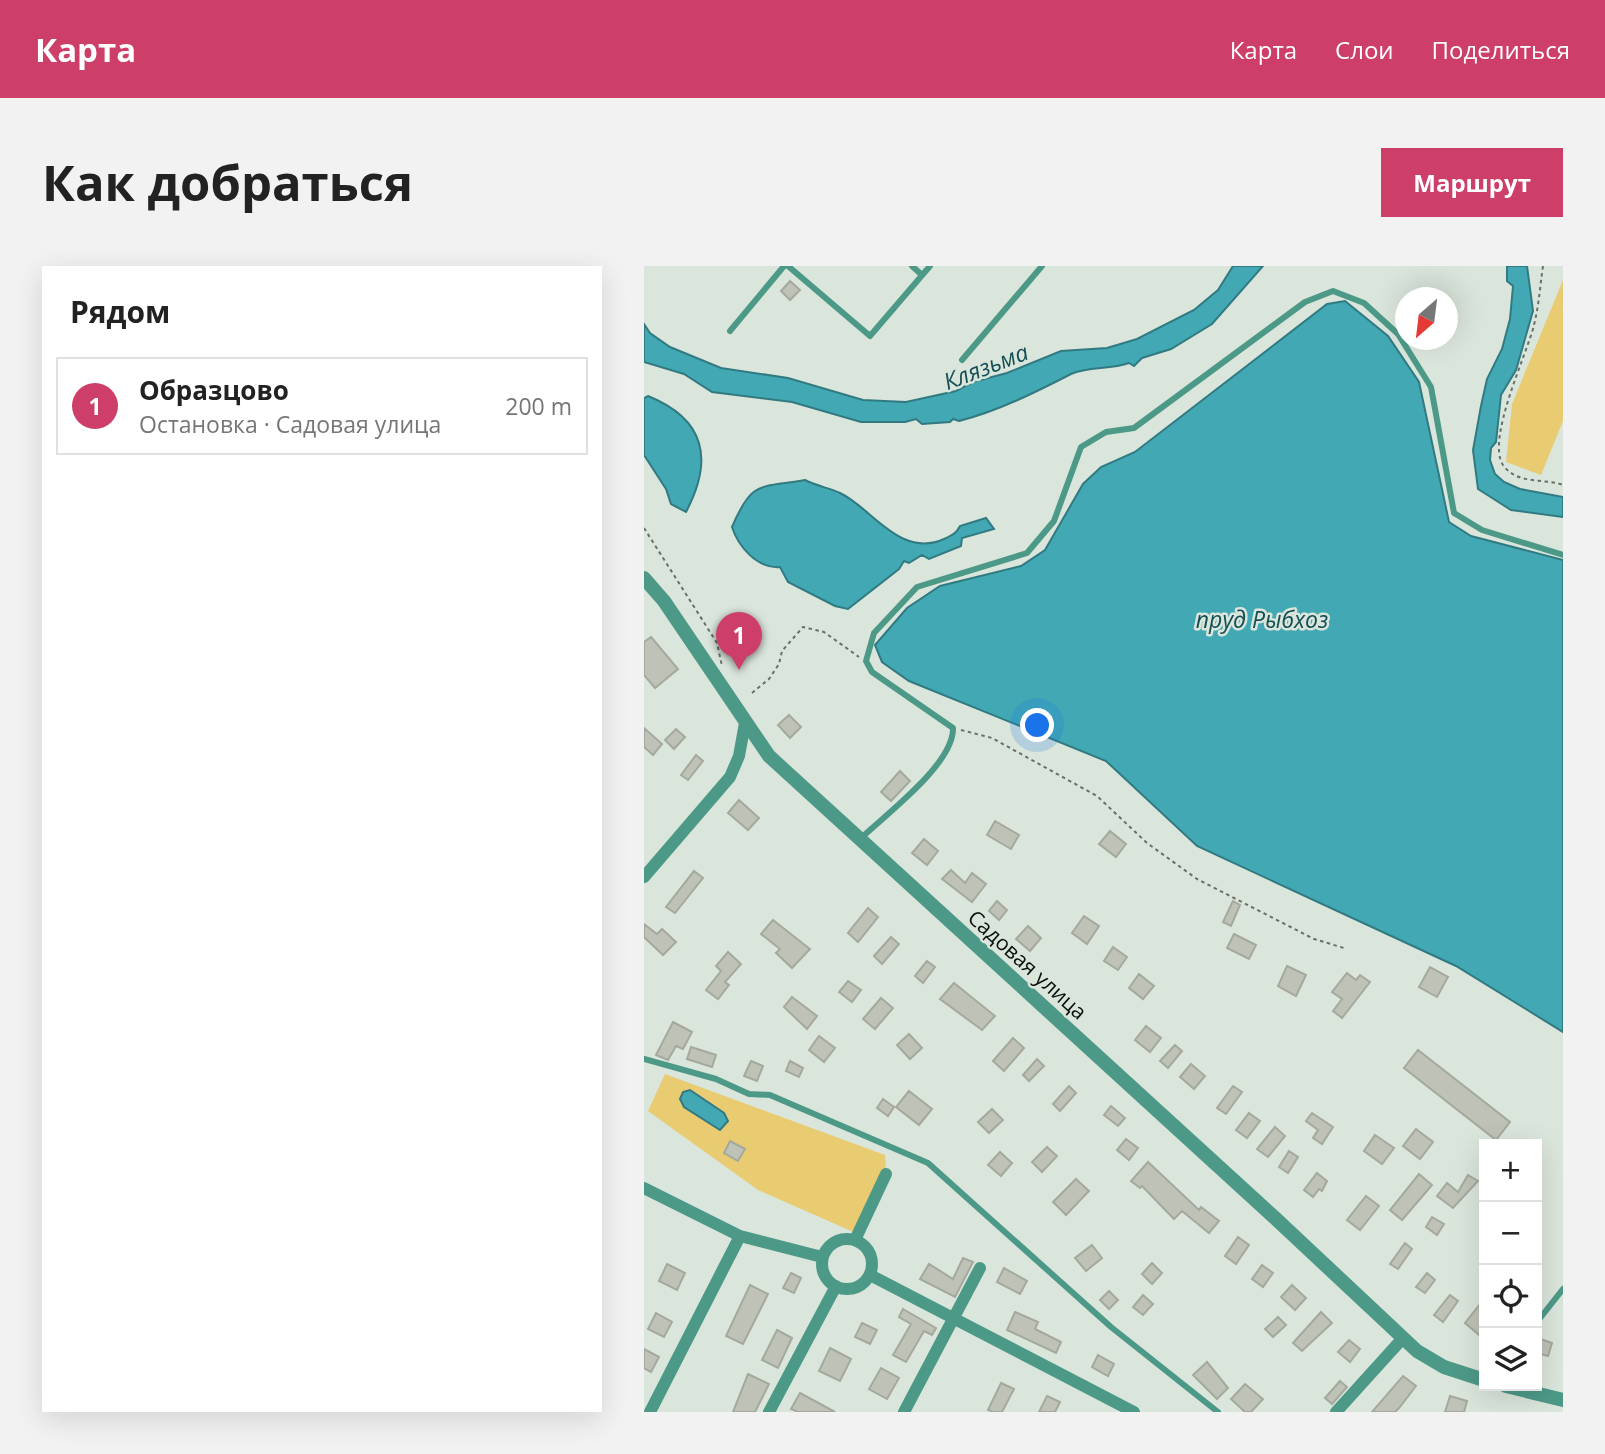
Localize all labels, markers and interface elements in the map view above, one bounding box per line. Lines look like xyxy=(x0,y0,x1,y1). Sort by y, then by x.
text: Карта xyxy=(35,27,136,72)
text: Карта xyxy=(1230,33,1297,66)
text: Слои xyxy=(1335,33,1394,66)
text: Поделиться xyxy=(1432,33,1570,66)
button: Маршрут xyxy=(1381,148,1563,217)
text: Как добраться xyxy=(42,149,413,215)
north arrow xyxy=(1395,287,1458,350)
text: Рядом xyxy=(70,291,170,332)
water label: Клязьма xyxy=(939,335,1033,397)
text: Образцово xyxy=(139,372,289,408)
text: 1 xyxy=(88,390,102,422)
text: 200 m xyxy=(505,390,572,422)
text: Остановка · Садовая улица xyxy=(139,408,441,440)
water label: пруд Рыбхоз xyxy=(1196,603,1328,635)
pin: 1 xyxy=(716,612,762,670)
your location xyxy=(1020,708,1054,742)
street label: Садовая улица xyxy=(962,903,1093,1025)
map controls xyxy=(1479,1139,1542,1391)
button: + xyxy=(1479,1139,1542,1202)
button: − xyxy=(1479,1202,1542,1265)
button: locate xyxy=(1479,1265,1542,1328)
button: layers xyxy=(1479,1328,1542,1391)

